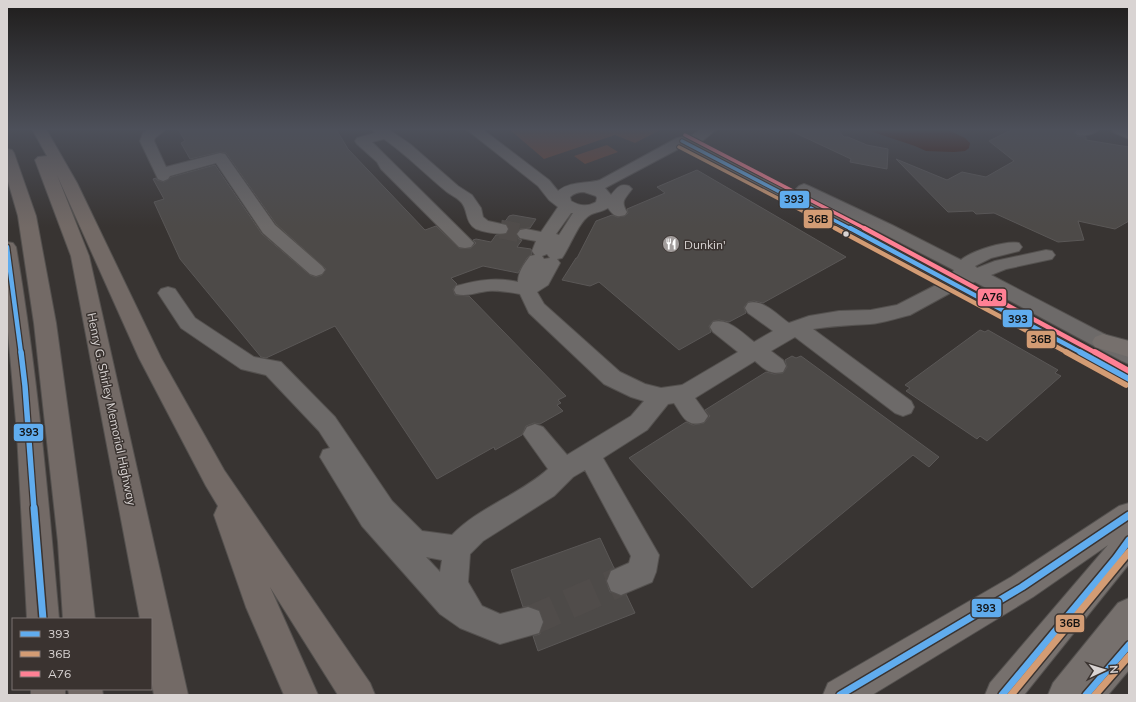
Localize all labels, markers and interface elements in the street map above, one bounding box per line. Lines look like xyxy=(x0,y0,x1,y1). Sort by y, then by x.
line badge: 393 xyxy=(779,190,810,209)
text: 393 xyxy=(784,192,804,206)
line badge: 36B xyxy=(803,209,833,229)
text: 36B xyxy=(808,212,829,226)
unlabelled marker xyxy=(841,229,851,239)
restaurant icon: Dunkin' xyxy=(661,234,681,254)
place label: Dunkin' xyxy=(684,237,726,252)
line badge: A76 xyxy=(977,288,1007,307)
text: A76 xyxy=(981,290,1003,304)
line badge: 393 xyxy=(1002,309,1033,328)
street label: Henry G. Shirley Memorial Highway xyxy=(84,311,140,507)
text: 393 xyxy=(1008,312,1028,326)
line badge: 36B xyxy=(1026,330,1056,349)
text: 36B xyxy=(1031,332,1052,346)
line badge: 393 xyxy=(13,423,44,442)
text: 393 xyxy=(19,425,39,439)
line badge: 393 xyxy=(971,598,1002,618)
text: 393 xyxy=(976,601,996,615)
line badge: 36B xyxy=(1055,614,1085,633)
text: 36B xyxy=(1060,616,1081,630)
legend xyxy=(12,618,152,690)
text: 393 xyxy=(48,626,70,641)
text: 36B xyxy=(48,646,71,661)
north arrow xyxy=(1084,650,1124,690)
text: N xyxy=(1107,665,1121,674)
text: A76 xyxy=(48,666,71,681)

